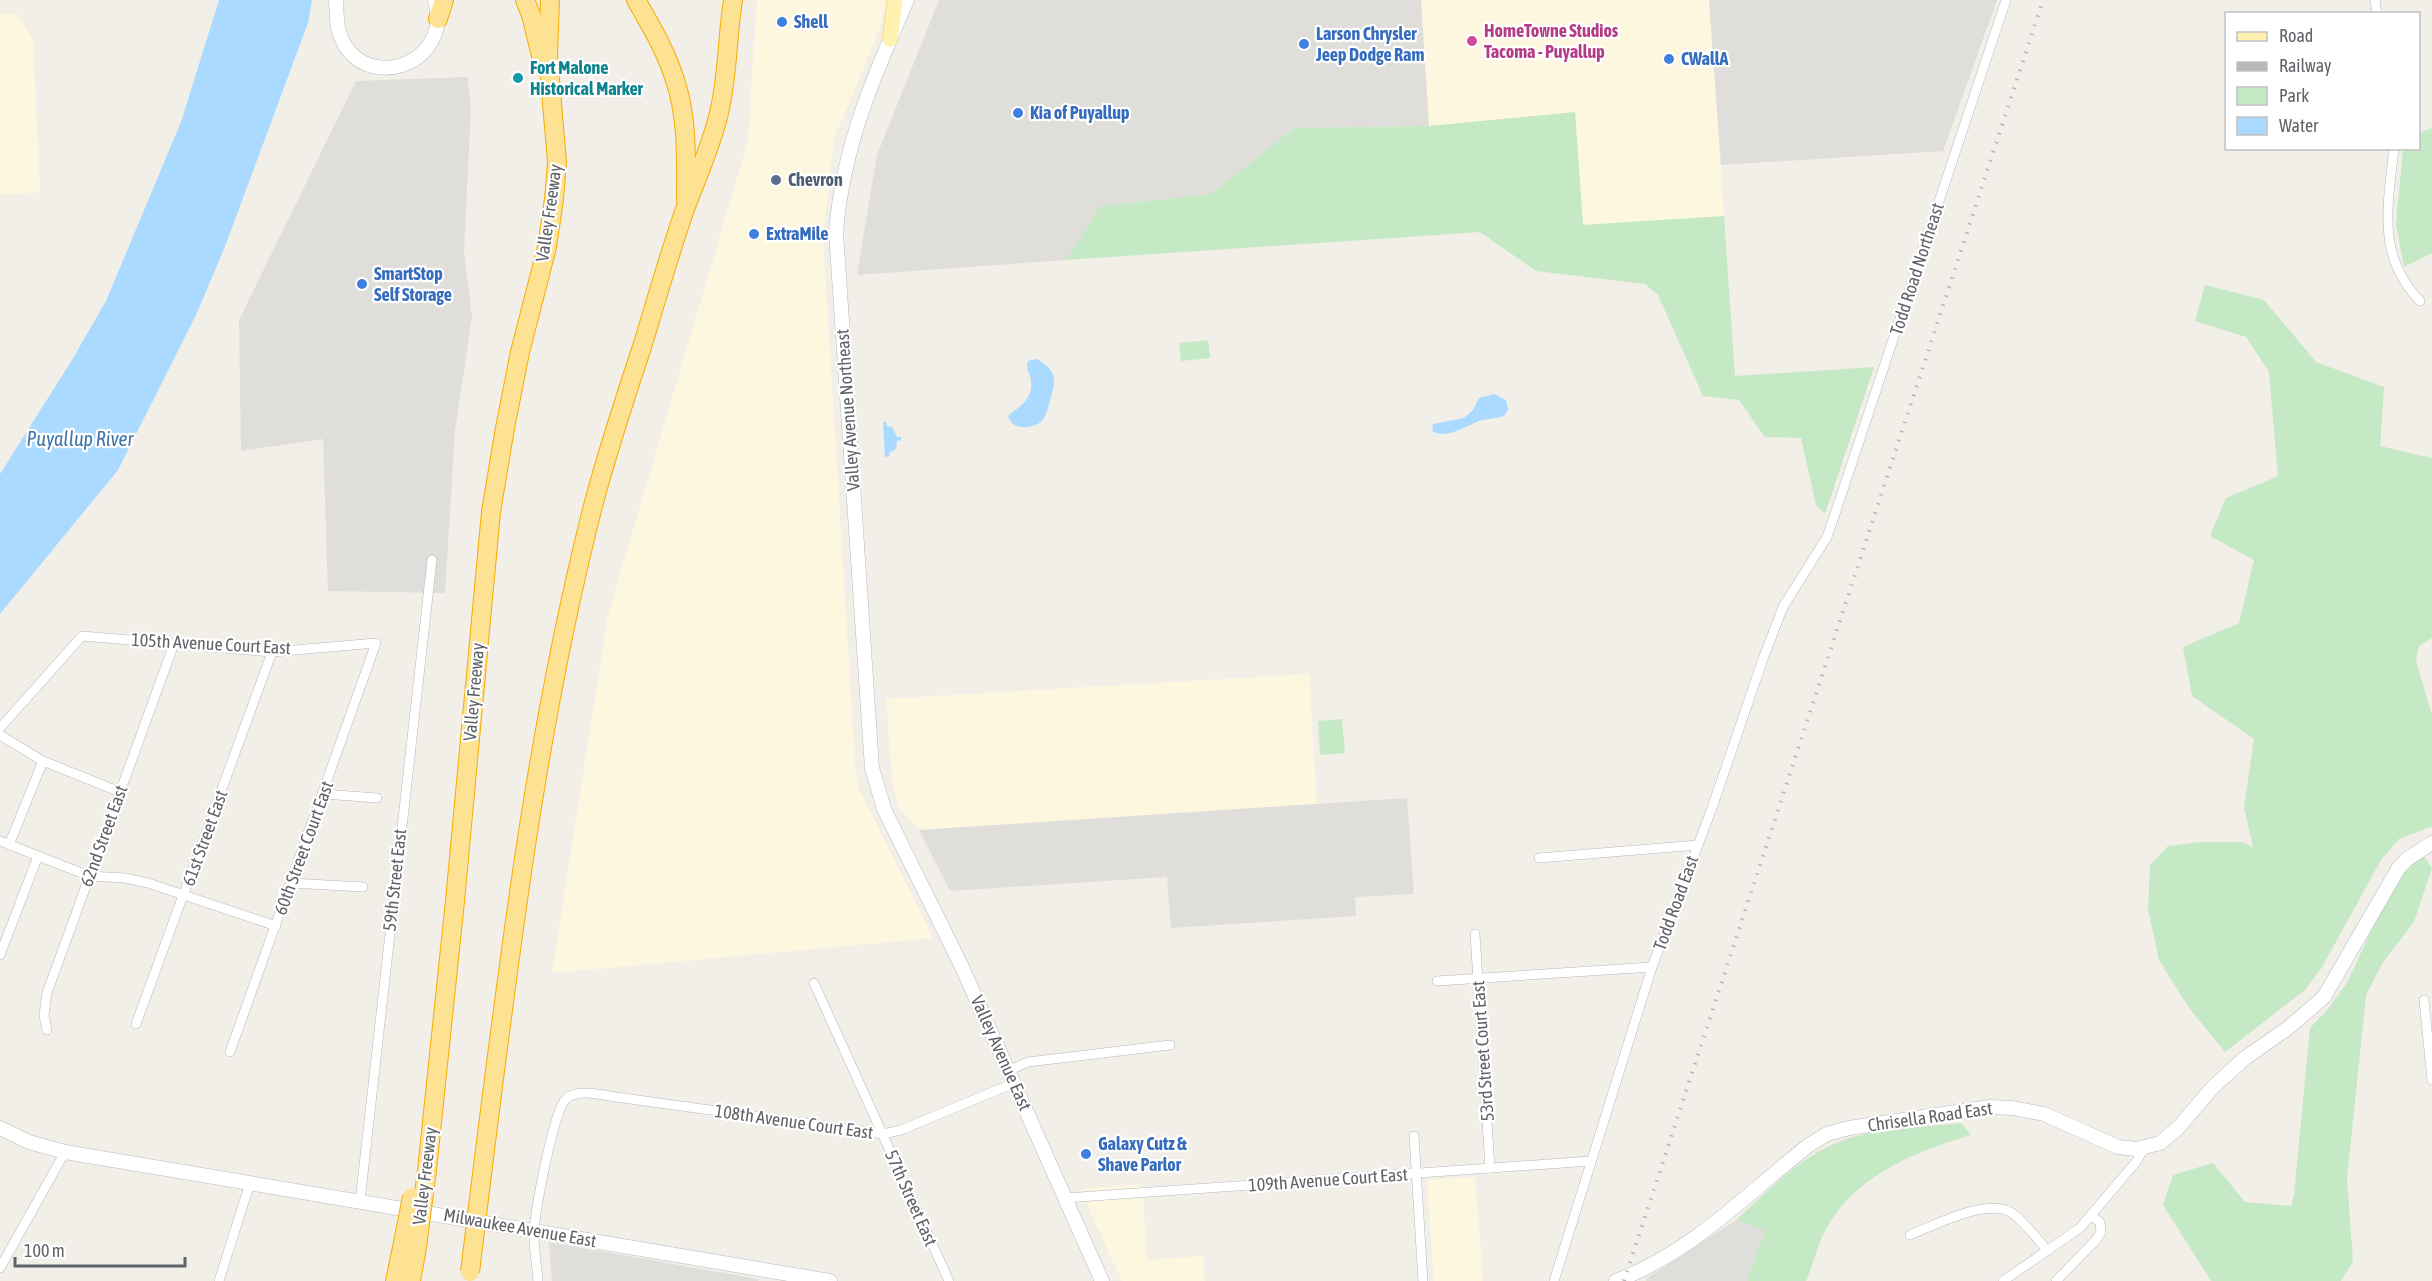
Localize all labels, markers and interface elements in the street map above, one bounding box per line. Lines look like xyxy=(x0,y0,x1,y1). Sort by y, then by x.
place label: Shell xyxy=(794,11,828,32)
legend xyxy=(2225,12,2420,150)
marker: Shell xyxy=(775,15,789,29)
place label: HomeTowne Studios Tacoma - Puyallup xyxy=(1484,20,1619,62)
place label: Larson Chrysler Jeep Dodge Ram xyxy=(1315,23,1424,65)
text: Road xyxy=(2279,25,2313,46)
marker: HomeTowne Studios Tacoma - Puyallup xyxy=(1465,34,1479,48)
marker: Larson Chrysler Jeep Dodge Ram xyxy=(1297,37,1311,51)
place label: CWallA xyxy=(1681,48,1729,69)
marker: CWallA xyxy=(1662,52,1676,66)
text: Railway xyxy=(2279,55,2331,76)
place label: Fort Malone Historical Marker xyxy=(530,57,644,99)
marker: Fort Malone Historical Marker xyxy=(511,71,525,85)
text: Park xyxy=(2279,85,2309,106)
place label: Kia of Puyallup xyxy=(1030,102,1130,123)
marker: Kia of Puyallup xyxy=(1011,106,1025,120)
text: Water xyxy=(2279,115,2319,136)
street label: Valley Freeway xyxy=(531,163,566,263)
place label: Chevron xyxy=(788,169,843,190)
marker: Chevron xyxy=(769,173,783,187)
street label: Todd Road Northeast xyxy=(1885,200,1948,338)
place label: ExtraMile xyxy=(766,223,828,244)
marker: ExtraMile xyxy=(747,227,761,241)
place label: SmartStop Self Storage xyxy=(374,263,452,305)
marker: SmartStop Self Storage xyxy=(355,277,369,291)
street label: Valley Avenue Northeast xyxy=(831,328,864,492)
water label: Puyallup River xyxy=(27,427,135,450)
street label: 105th Avenue Court East xyxy=(131,629,291,658)
street label: Valley Freeway xyxy=(459,642,488,742)
street label: 60th Street Court East xyxy=(270,778,337,918)
street label: 62nd Street East xyxy=(76,782,132,889)
street label: 61st Street East xyxy=(177,787,232,889)
street label: 59th Street East xyxy=(379,828,410,932)
street label: Todd Road East xyxy=(1649,853,1702,953)
street label: 53rd Street Court East xyxy=(1467,980,1498,1122)
street label: Valley Avenue East xyxy=(967,992,1036,1114)
street label: Chrisella Road East xyxy=(1866,1097,1994,1136)
street label: 108th Avenue Court East xyxy=(714,1100,875,1143)
street label: Valley Freeway xyxy=(408,1126,441,1226)
place label: Galaxy Cutz & Shave Parlor xyxy=(1098,1133,1187,1175)
street label: 57th Street East xyxy=(881,1147,942,1249)
marker: Galaxy Cutz & Shave Parlor xyxy=(1079,1147,1093,1161)
street label: 109th Avenue Court East xyxy=(1248,1163,1408,1196)
street label: Milwaukee Avenue East xyxy=(442,1204,598,1251)
scale bar xyxy=(15,1230,184,1268)
text: 100 m xyxy=(24,1240,65,1261)

